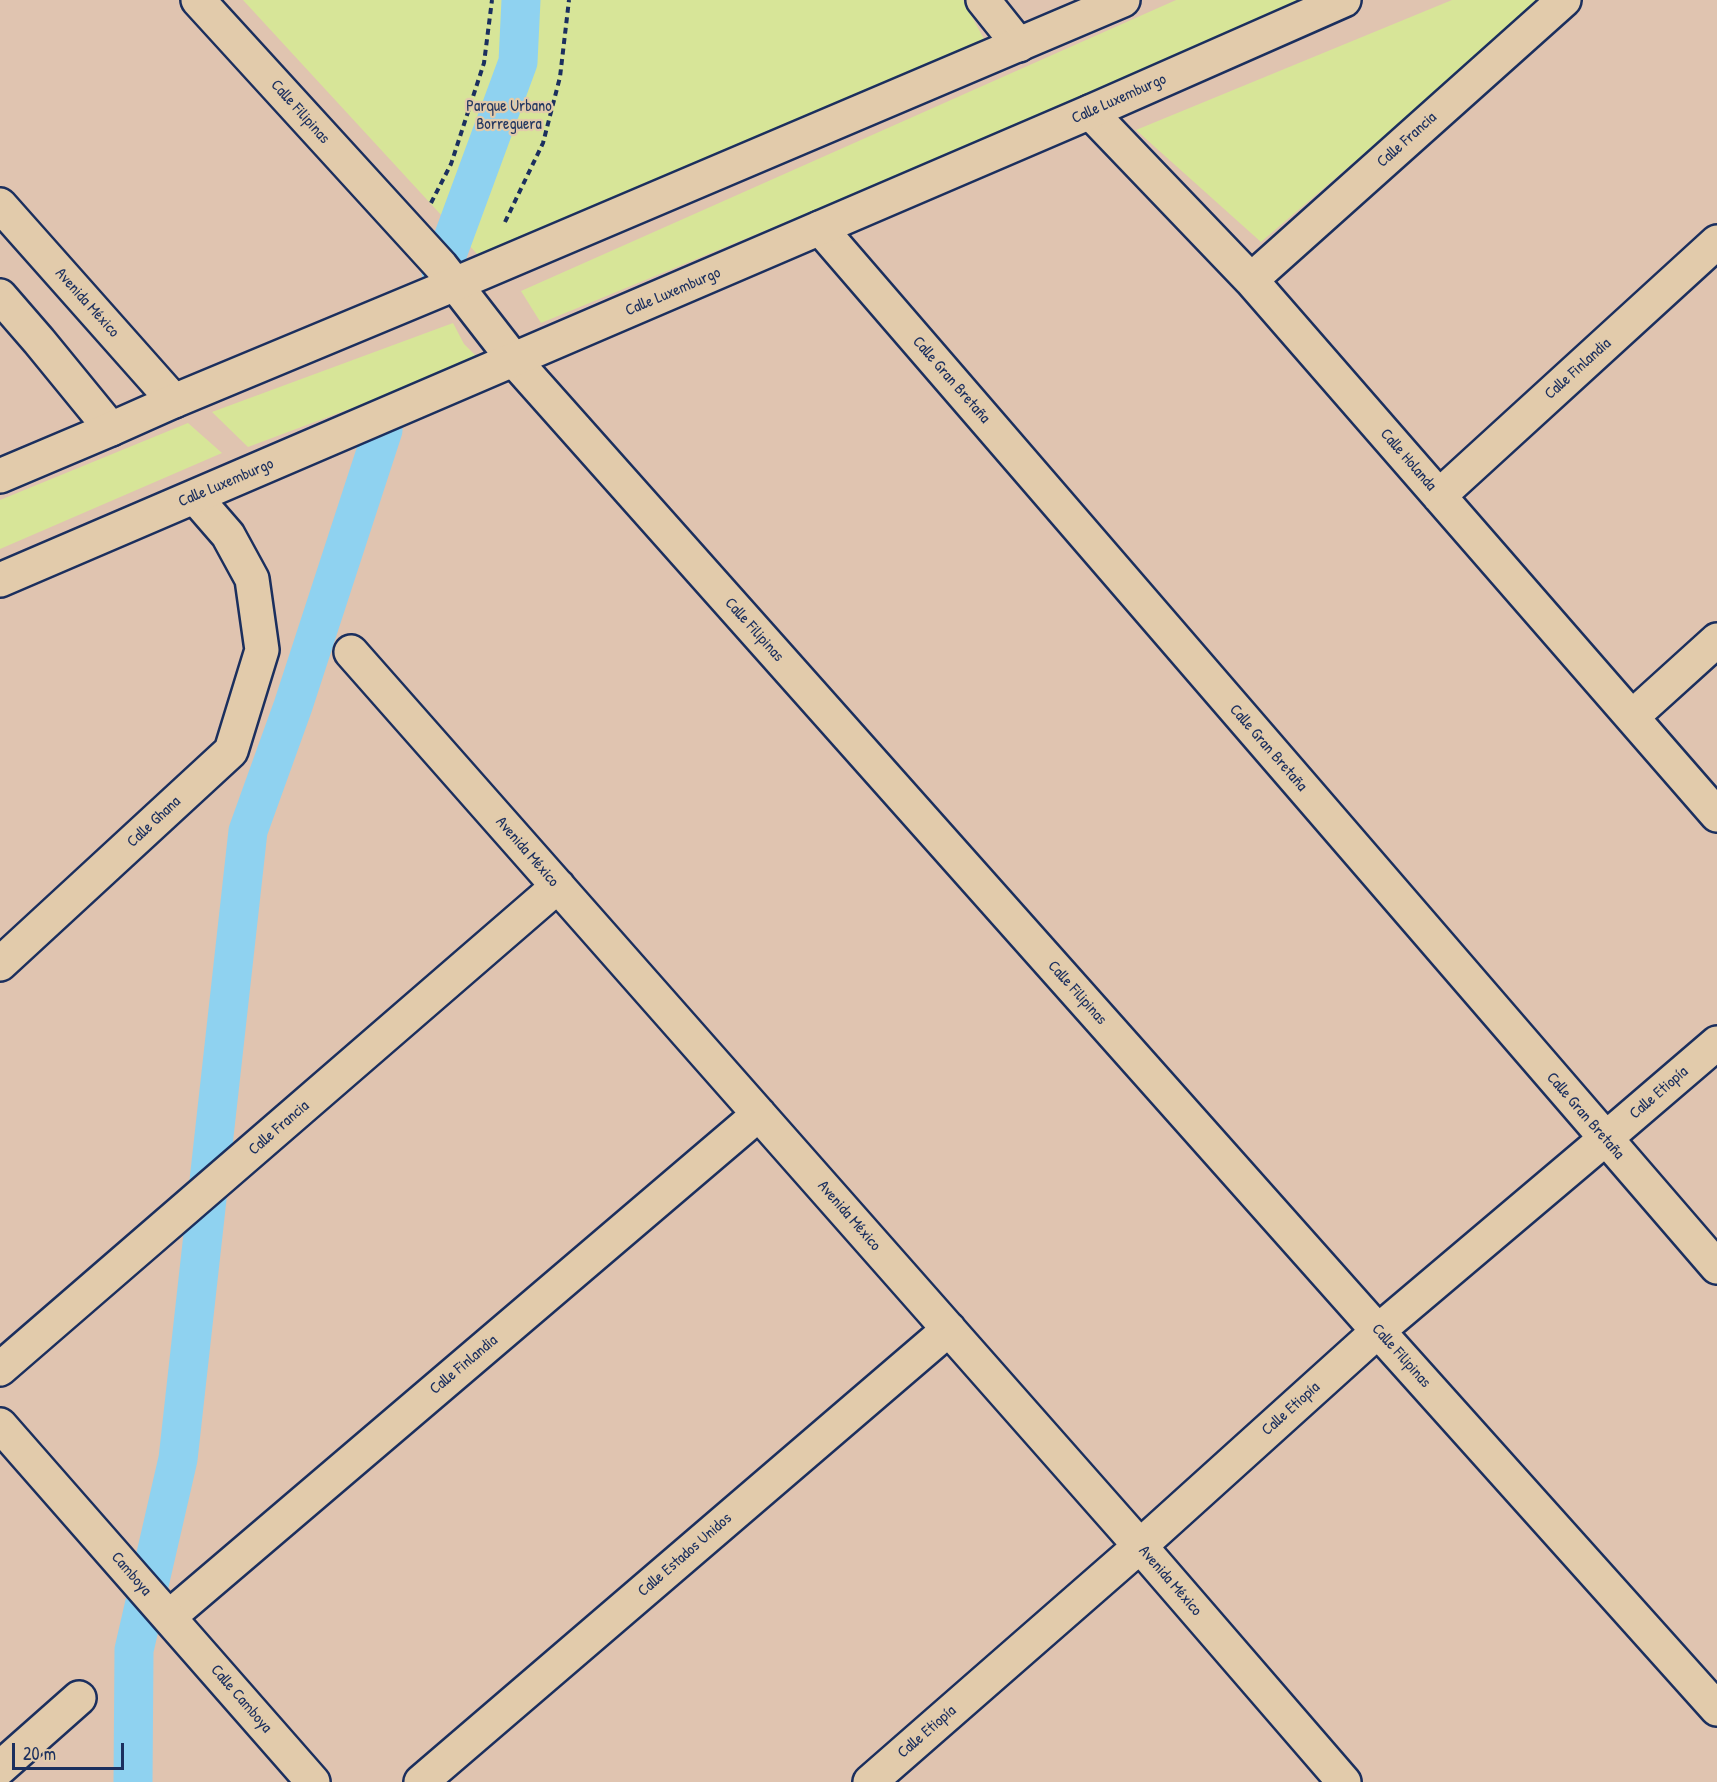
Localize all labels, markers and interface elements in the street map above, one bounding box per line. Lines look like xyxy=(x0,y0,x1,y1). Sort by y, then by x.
street label: Calle Luxemburgo xyxy=(1069,70,1169,128)
street label: Calle Filipinas xyxy=(266,76,334,148)
park label: Parque Urbano Borreguera xyxy=(466,97,552,135)
street label: Calle Francia xyxy=(1373,108,1441,172)
street label: Calle Luxemburgo xyxy=(623,263,723,321)
street label: Avenida México xyxy=(51,264,123,342)
street label: Calle Gran Bretaña xyxy=(908,333,994,427)
street label: Calle Finlandia xyxy=(1541,334,1615,404)
street label: Calle Holanda xyxy=(1376,425,1440,495)
street label: Calle Luxemburgo xyxy=(176,454,276,512)
street label: Calle Filipinas xyxy=(720,594,788,666)
street label: Calle Gran Bretaña xyxy=(1225,701,1311,795)
street label: Calle Ghana xyxy=(123,792,185,852)
street label: Avenida México xyxy=(491,813,563,891)
street label: Calle Filipinas xyxy=(1043,957,1111,1029)
street label: Calle Etiopía xyxy=(1626,1062,1692,1124)
street label: Calle Gran Bretaña xyxy=(1542,1069,1628,1163)
street label: Calle Francia xyxy=(245,1097,313,1159)
street label: Avenida México xyxy=(813,1177,885,1255)
street label: Calle Filipinas xyxy=(1367,1320,1435,1392)
street label: Calle Finlandia xyxy=(426,1331,502,1399)
street label: Calle Etiopía xyxy=(1258,1378,1324,1440)
street label: Calle Estados Unidos xyxy=(634,1509,736,1601)
street label: Avenida México xyxy=(1134,1542,1206,1620)
street label: Camboya xyxy=(107,1548,155,1600)
street label: Calle Camboya xyxy=(206,1661,276,1737)
street label: Calle Etiopía xyxy=(894,1701,960,1763)
scale bar xyxy=(15,1731,128,1769)
text: 20 m xyxy=(23,1741,56,1766)

